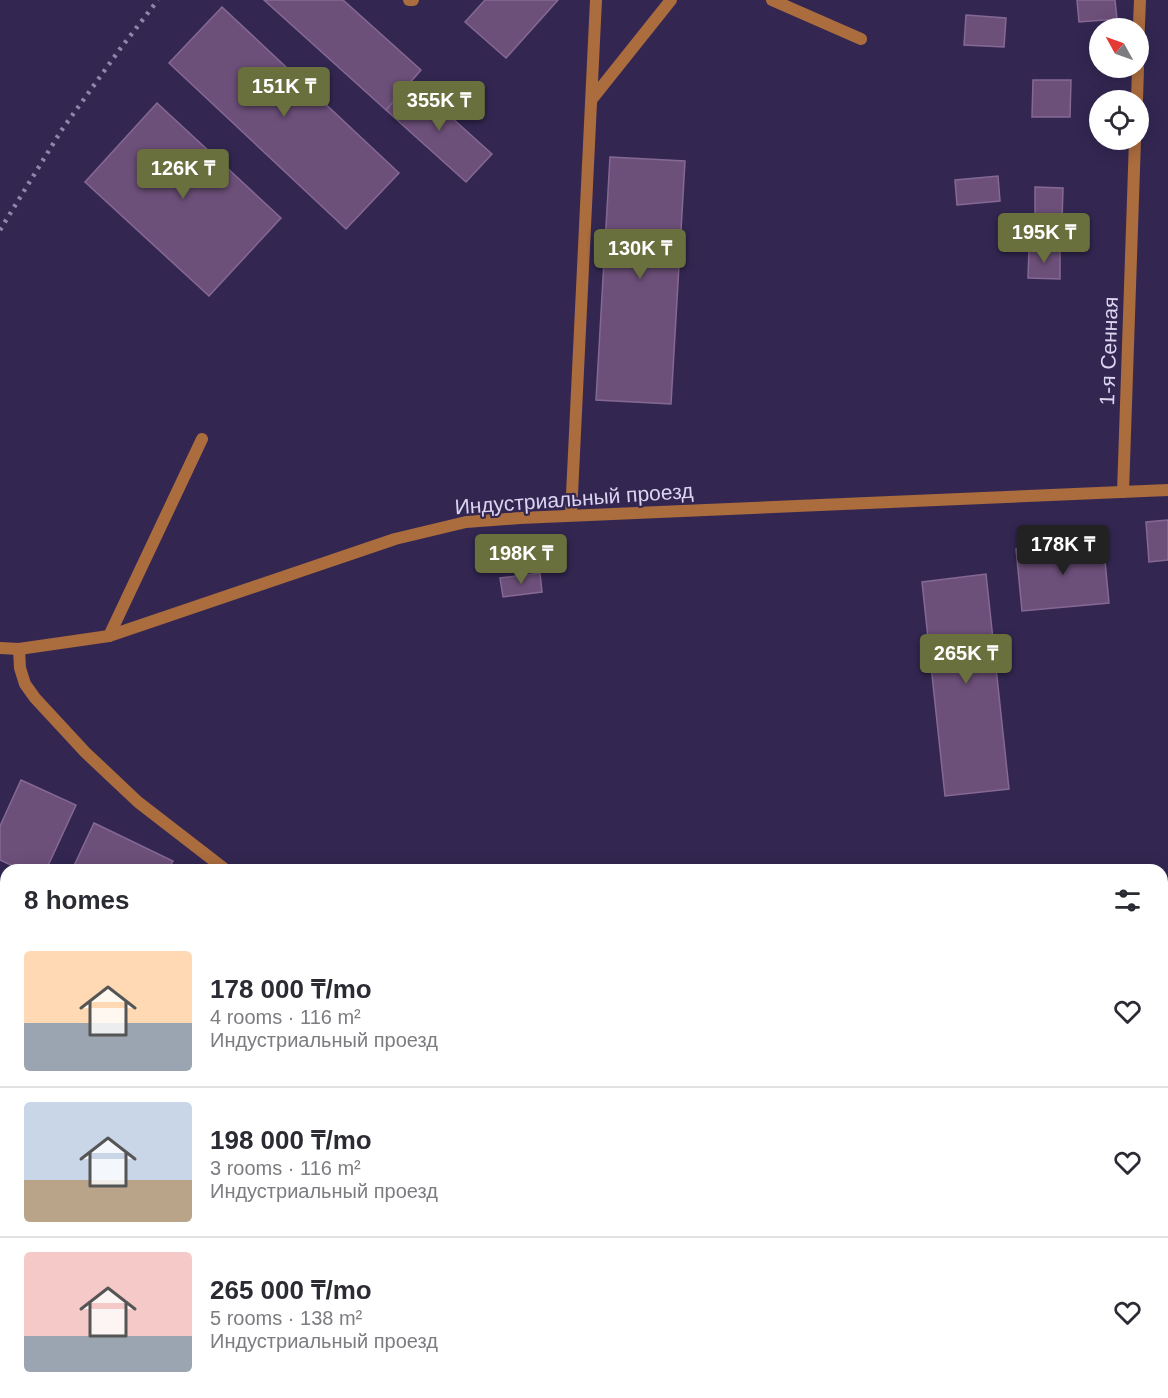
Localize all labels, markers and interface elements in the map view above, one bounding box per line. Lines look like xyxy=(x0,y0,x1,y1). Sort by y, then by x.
north arrow xyxy=(1089,18,1149,78)
map controls xyxy=(1089,18,1149,150)
pin: 151K ₸ xyxy=(235,67,333,118)
text: 151K ₸ xyxy=(252,75,316,97)
pin: 355K ₸ xyxy=(390,81,488,132)
text: 355K ₸ xyxy=(407,89,471,111)
button: locate xyxy=(1089,90,1149,150)
pin: 126K ₸ xyxy=(134,149,232,200)
text: 126K ₸ xyxy=(151,157,215,179)
pin: 195K ₸ xyxy=(995,213,1093,264)
text: 195K ₸ xyxy=(1012,221,1076,243)
pin: 130K ₸ xyxy=(591,229,689,280)
text: 130K ₸ xyxy=(608,237,672,259)
street label: 1-я Сенная xyxy=(1095,296,1122,406)
street label: Индустриальный проезд xyxy=(454,479,694,518)
pin: 178K ₸ xyxy=(1014,525,1112,576)
text: 178K ₸ xyxy=(1031,533,1095,555)
pin: 198K ₸ xyxy=(472,534,570,585)
text: 198K ₸ xyxy=(489,542,553,564)
pin: 265K ₸ xyxy=(917,634,1015,685)
text: 265K ₸ xyxy=(934,642,998,664)
icon: filters xyxy=(1111,884,1144,917)
text: 8 homes xyxy=(24,885,130,915)
text: 178 000 ₸/mo xyxy=(210,974,372,1004)
icon: home xyxy=(72,975,144,1047)
icon: heart xyxy=(1111,995,1144,1028)
text: 4 rooms · 116 m² xyxy=(210,1006,361,1028)
text: Индустриальный проезд xyxy=(210,1029,438,1051)
text: 198 000 ₸/mo xyxy=(210,1125,372,1155)
icon: home xyxy=(72,1126,144,1198)
icon: heart xyxy=(1111,1146,1144,1179)
text: 3 rooms · 116 m² xyxy=(210,1157,361,1179)
text: Индустриальный проезд xyxy=(210,1180,438,1202)
text: 265 000 ₸/mo xyxy=(210,1275,372,1305)
icon: home xyxy=(72,1276,144,1348)
icon: heart xyxy=(1111,1296,1144,1329)
text: 5 rooms · 138 m² xyxy=(210,1307,362,1329)
text: Индустриальный проезд xyxy=(210,1330,438,1352)

